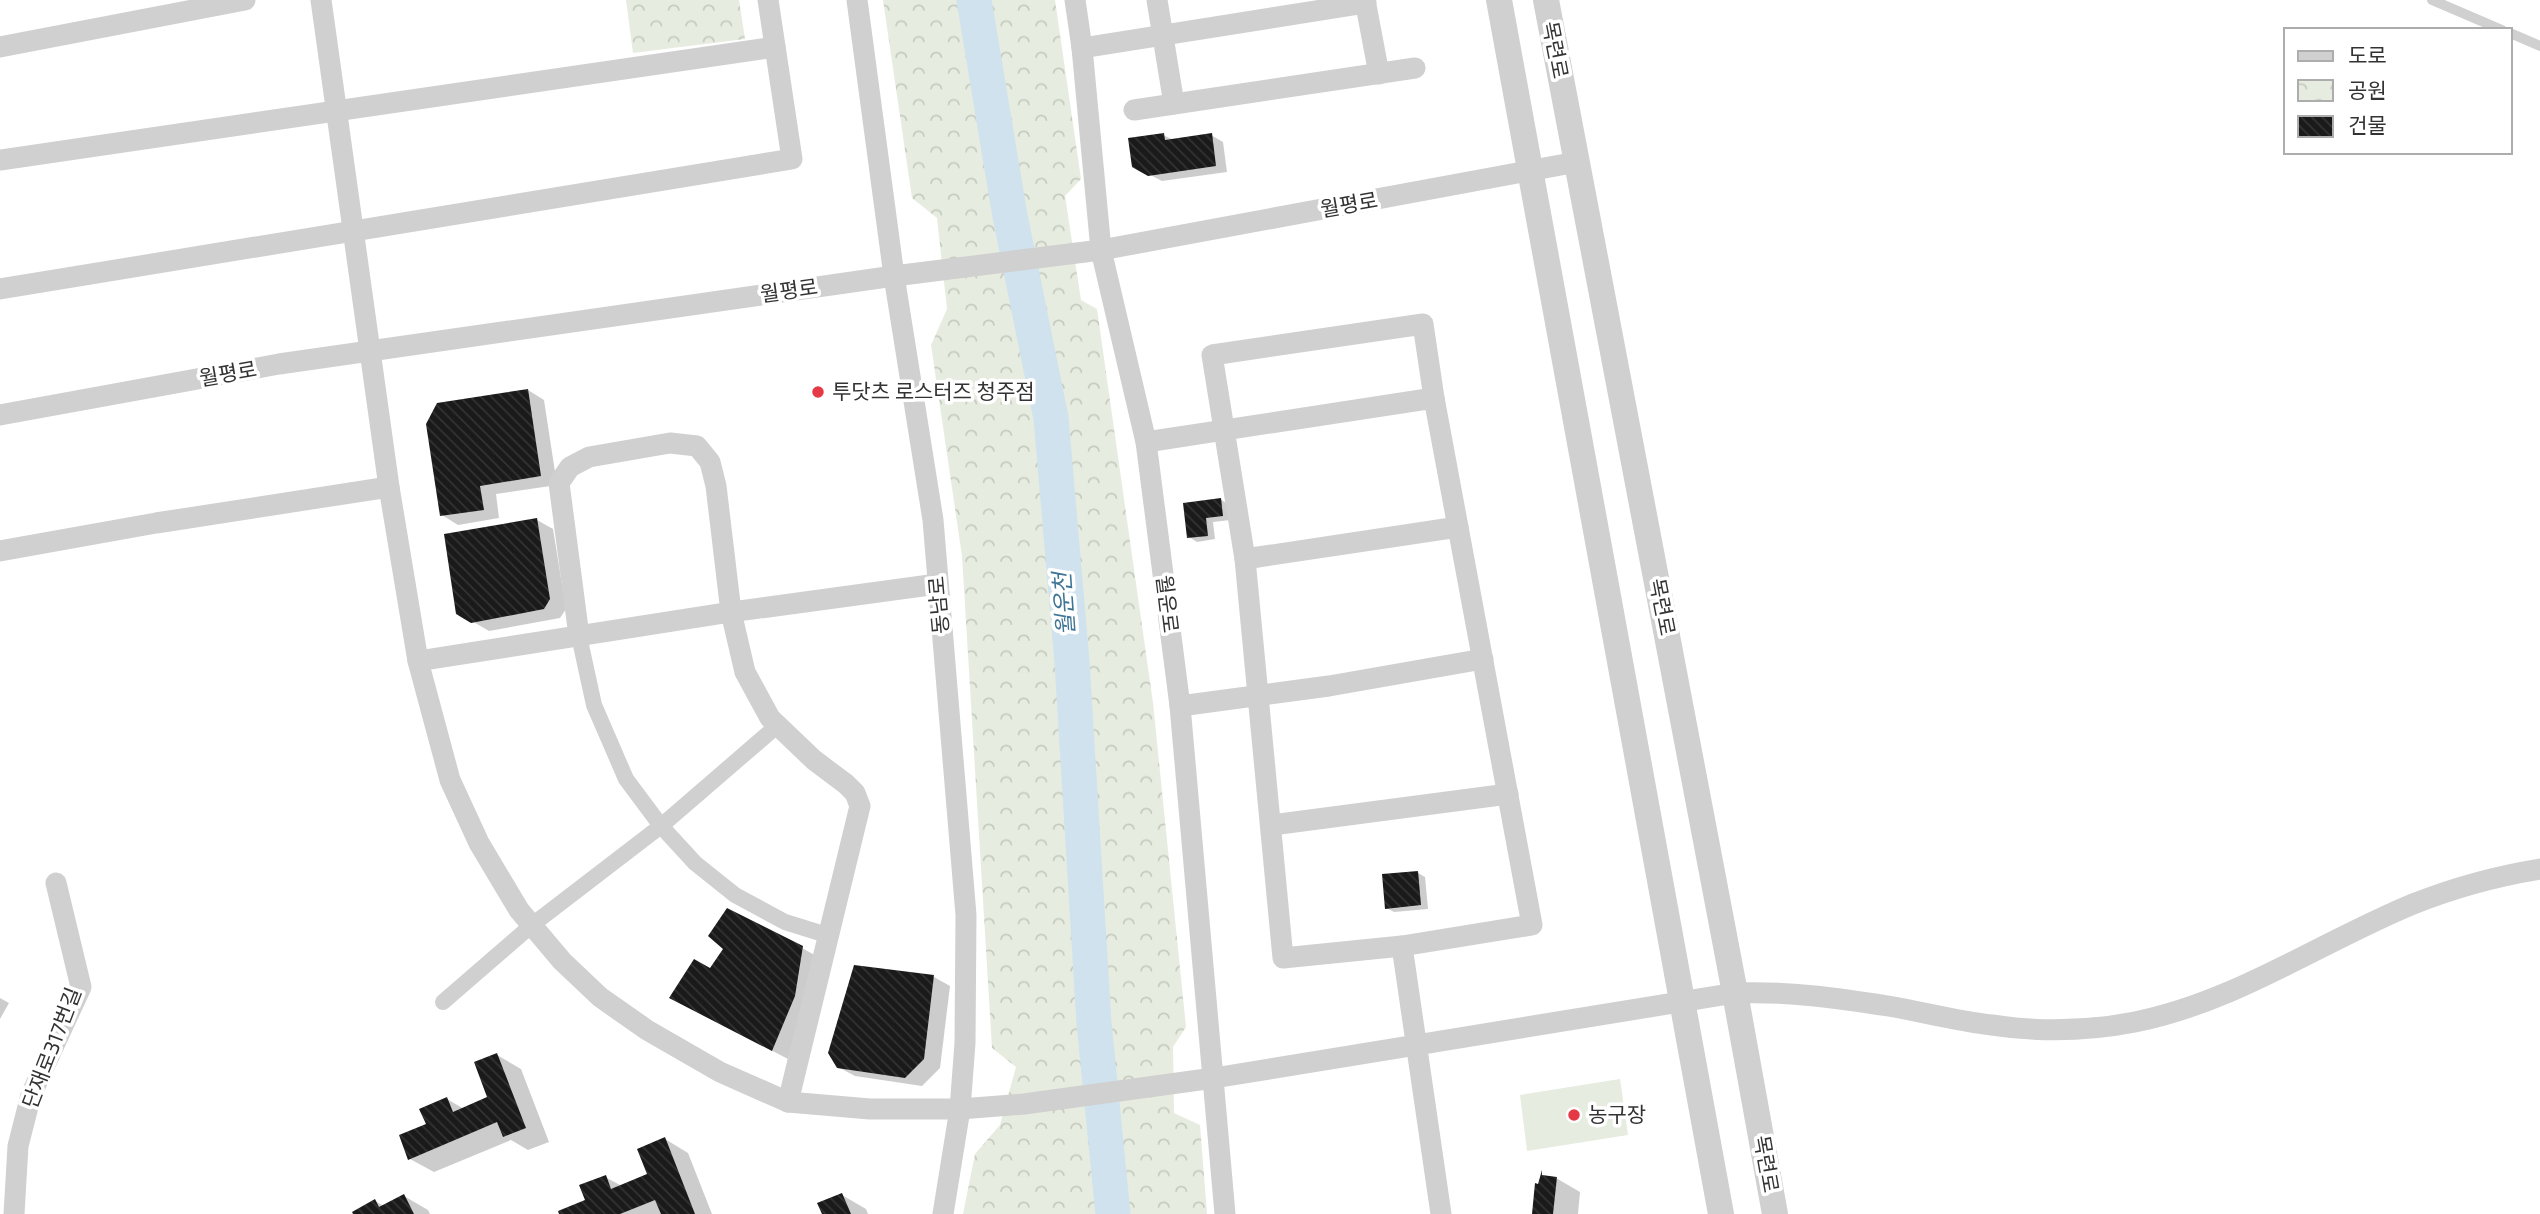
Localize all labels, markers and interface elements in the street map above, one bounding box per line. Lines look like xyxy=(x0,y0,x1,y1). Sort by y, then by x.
street label: 목련로 xyxy=(1539,19,1574,81)
legend xyxy=(2284,28,2512,154)
text: 도로 xyxy=(2348,42,2387,67)
text: 공원 xyxy=(2348,77,2387,102)
text: 건물 xyxy=(2348,112,2387,137)
street label: 월평로 xyxy=(1318,186,1379,221)
street label: 월평로 xyxy=(758,273,819,306)
street label: 월평로 xyxy=(197,355,258,390)
place label: 투닷츠 로스터즈 청주점 xyxy=(832,378,1035,403)
marker: 투닷츠 로스터즈 청주점 xyxy=(810,384,826,400)
water label: 월운천 xyxy=(1047,569,1079,637)
street label: 월운로 xyxy=(1153,574,1184,634)
street label: 동남로 xyxy=(923,575,952,635)
street label: 목련로 xyxy=(1646,576,1681,638)
street label: 단재로317번길 xyxy=(16,984,85,1111)
place label: 농구장 xyxy=(1588,1101,1646,1126)
marker: 농구장 xyxy=(1566,1107,1582,1123)
street label: 목련로 xyxy=(1750,1133,1785,1194)

